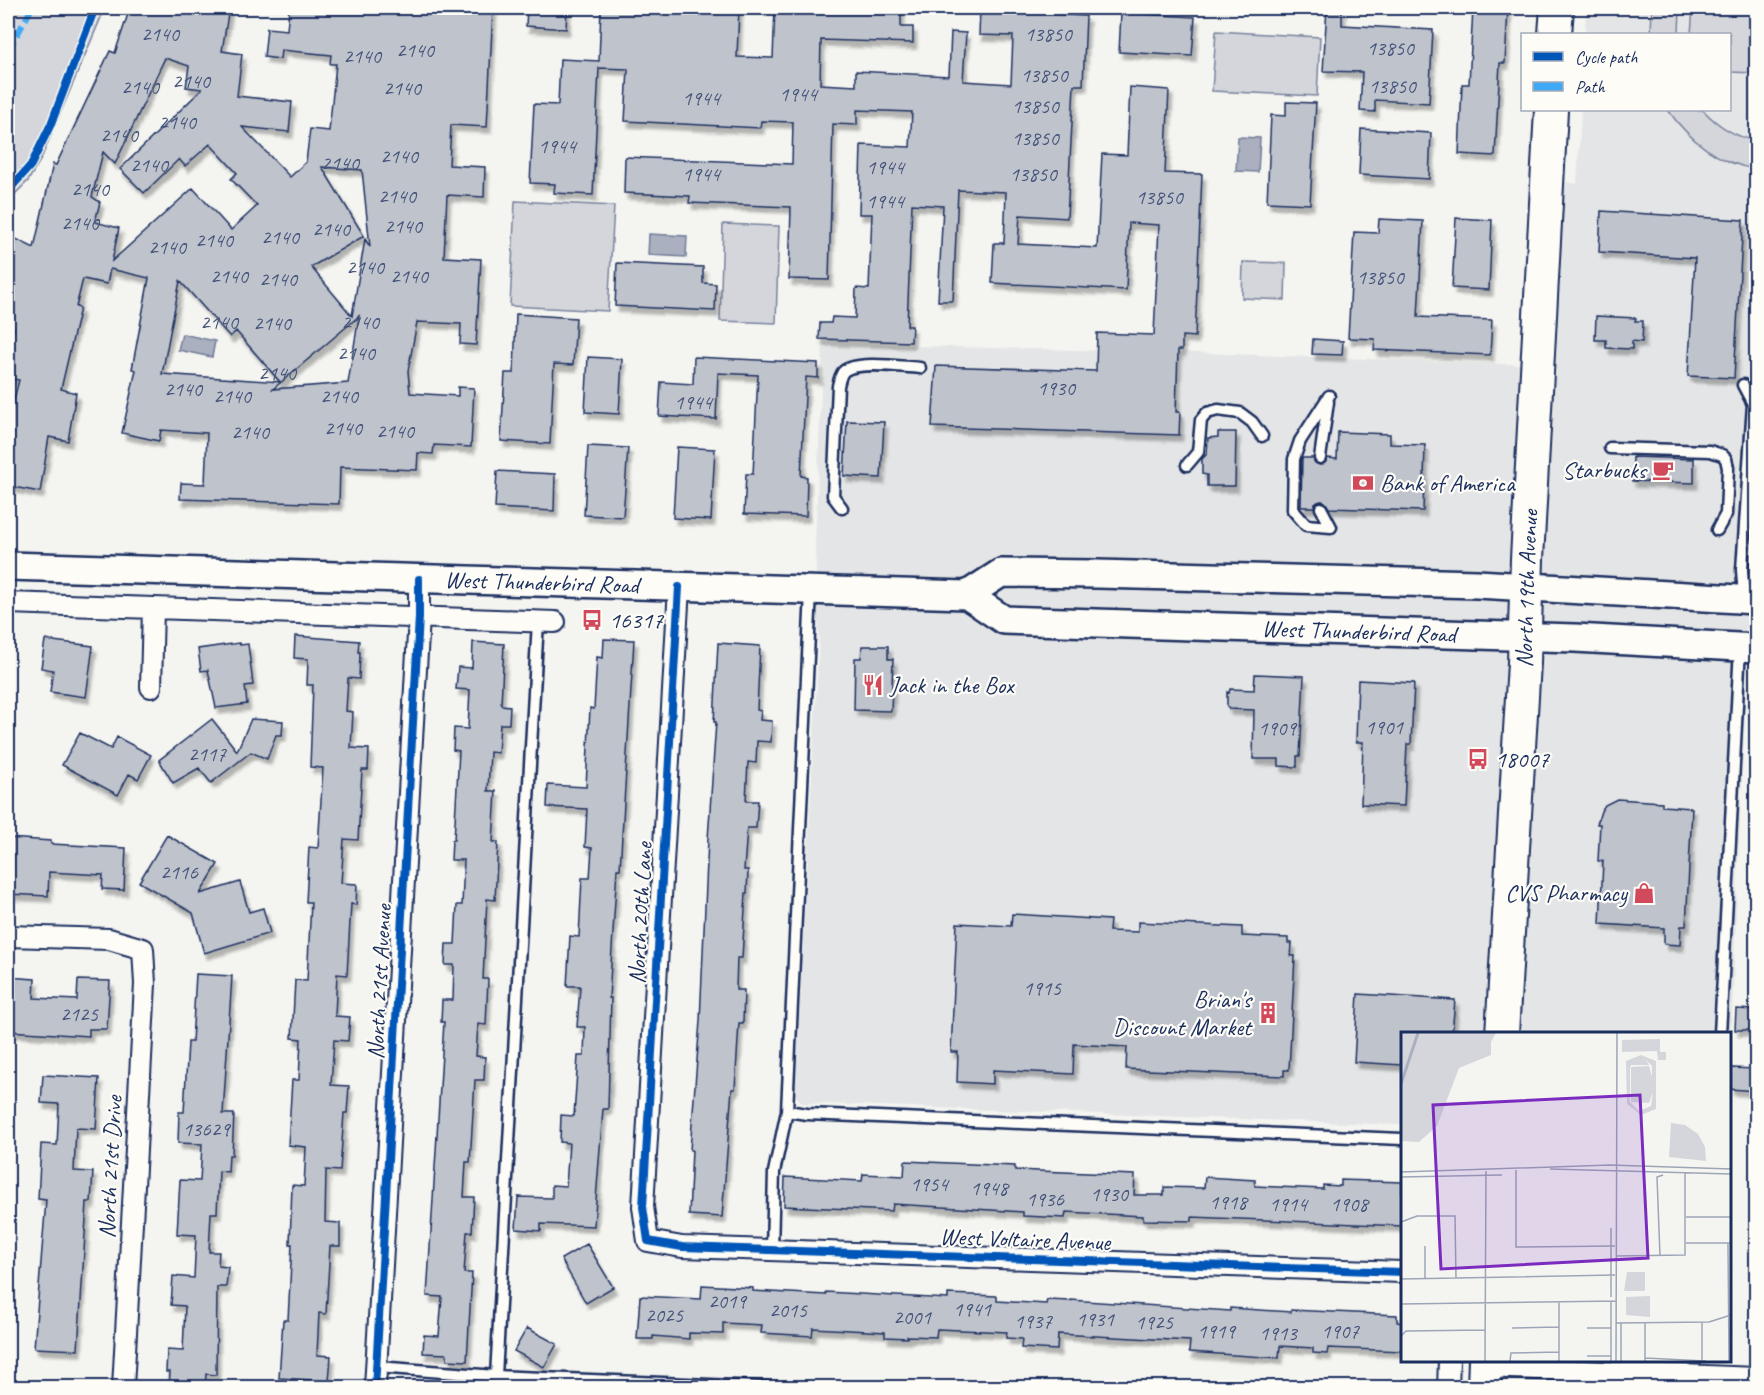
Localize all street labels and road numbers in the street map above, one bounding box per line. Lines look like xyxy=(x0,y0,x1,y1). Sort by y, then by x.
street label: North 19th Avenue xyxy=(1509,507,1545,668)
street label: West Thunderbird Road xyxy=(444,564,643,600)
street label: West Thunderbird Road xyxy=(1261,613,1460,649)
street label: North 20th Lane xyxy=(621,839,659,985)
street label: North 21st Avenue xyxy=(360,902,398,1060)
street label: North 21st Drive xyxy=(91,1093,129,1239)
street label: West Voltaire Avenue xyxy=(939,1221,1113,1257)

